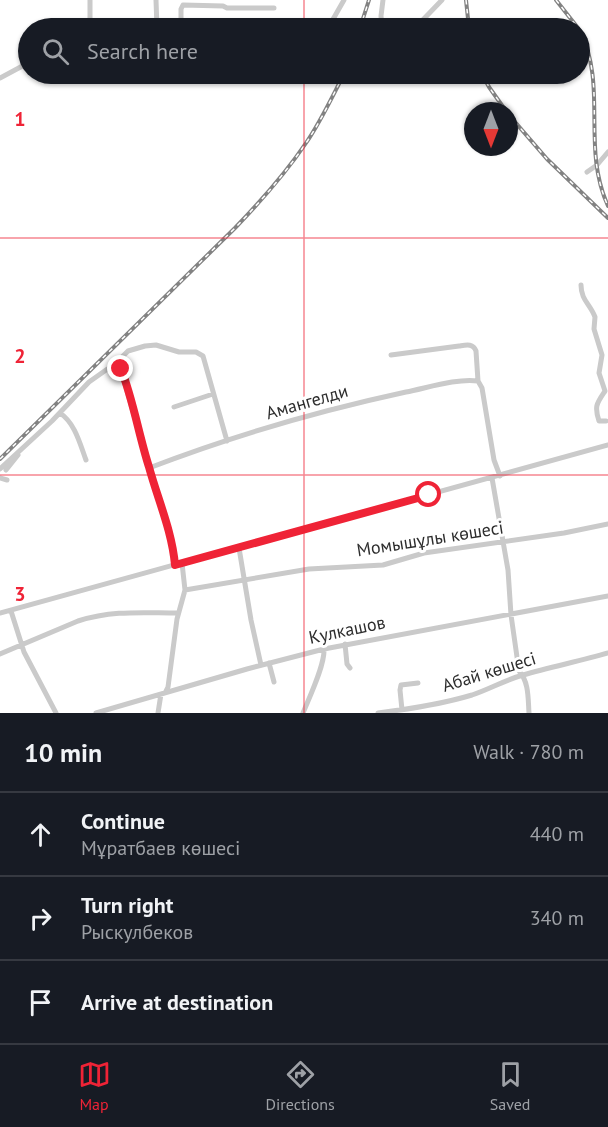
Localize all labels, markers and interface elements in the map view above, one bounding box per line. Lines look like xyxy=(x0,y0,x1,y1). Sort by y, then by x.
search box xyxy=(18,18,590,84)
icon: search xyxy=(39,35,72,68)
text: Search here xyxy=(87,37,198,65)
north arrow xyxy=(464,102,518,156)
text: 1 xyxy=(14,106,26,132)
text: 2 xyxy=(14,343,26,369)
route end xyxy=(107,355,133,381)
street label: Амангелди xyxy=(263,379,351,424)
route start xyxy=(415,481,441,507)
street label: Момышұлы көшесі xyxy=(355,516,505,561)
text: 3 xyxy=(14,581,26,607)
street label: Кулкашов xyxy=(307,610,387,649)
street label: Абай көшесі xyxy=(439,646,539,697)
text: 10 min xyxy=(24,736,102,769)
text: Walk · 780 m xyxy=(473,739,584,765)
text: Continue xyxy=(81,807,165,835)
icon: ahead xyxy=(24,818,57,851)
text: 440 m xyxy=(530,821,584,847)
text: Мұратбаев көшесі xyxy=(81,835,240,861)
text: Turn right xyxy=(81,891,173,919)
icon: right xyxy=(24,902,57,935)
text: 340 m xyxy=(530,905,584,931)
text: Рыскулбеков xyxy=(81,919,193,945)
icon: arrive xyxy=(24,986,57,1019)
text: Arrive at destination xyxy=(81,988,273,1016)
tab: Map xyxy=(78,1058,111,1114)
tab: Directions xyxy=(266,1058,335,1114)
tab: Saved xyxy=(490,1058,530,1114)

